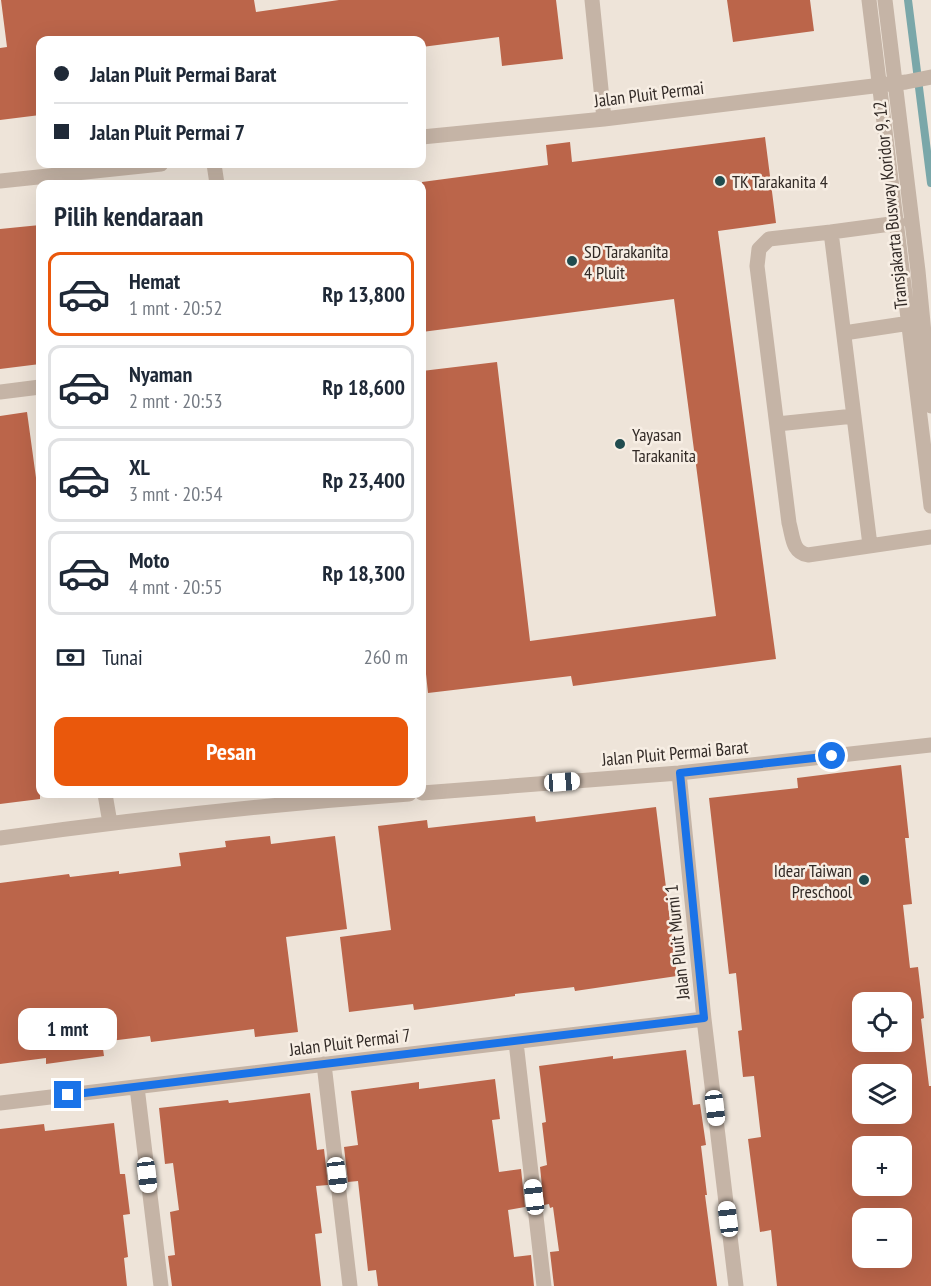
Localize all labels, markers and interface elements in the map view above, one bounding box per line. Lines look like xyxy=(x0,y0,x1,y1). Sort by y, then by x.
text: Jalan Pluit Permai Barat xyxy=(90,60,276,88)
street label: Jalan Pluit Permai xyxy=(592,76,705,112)
street label: Transjakarta Busway Koridor 9, 12 xyxy=(868,100,912,310)
text: Jalan Pluit Permai 7 xyxy=(90,118,245,146)
place label: TK Tarakanita 4 xyxy=(732,170,828,193)
marker: TK Tarakanita 4 xyxy=(713,174,727,188)
text: Pilih kendaraan xyxy=(54,199,203,233)
place label: SD Tarakanita 4 Pluit xyxy=(584,240,669,284)
marker: SD Tarakanita 4 Pluit xyxy=(565,254,579,268)
icon: car xyxy=(57,267,111,321)
text: Hemat xyxy=(129,267,180,295)
text: Rp 13,800 xyxy=(322,280,405,308)
text: 1 mnt · 20:52 xyxy=(129,295,222,321)
icon: car xyxy=(57,360,111,414)
text: Nyaman xyxy=(129,360,192,388)
text: Rp 18,600 xyxy=(322,373,405,401)
text: 2 mnt · 20:53 xyxy=(129,388,222,414)
place label: Yayasan Tarakanita xyxy=(632,423,696,467)
marker: Yayasan Tarakanita xyxy=(613,437,627,451)
icon: car xyxy=(57,453,111,507)
text: XL xyxy=(129,453,150,481)
text: Rp 23,400 xyxy=(322,466,405,494)
text: 3 mnt · 20:54 xyxy=(129,481,222,507)
icon: car xyxy=(57,546,111,600)
text: Moto xyxy=(129,546,170,574)
text: Rp 18,300 xyxy=(322,559,405,587)
text: 4 mnt · 20:55 xyxy=(129,574,222,600)
icon: cash xyxy=(54,641,87,674)
text: Tunai xyxy=(102,643,143,671)
text: 260 m xyxy=(364,644,408,670)
button: Pesan xyxy=(54,717,408,786)
street label: Jalan Pluit Permai Barat xyxy=(600,735,749,771)
route start xyxy=(818,742,845,769)
car xyxy=(543,772,581,792)
place label: Idear Taiwan Preschool xyxy=(774,859,853,903)
marker: Idear Taiwan Preschool xyxy=(857,873,871,887)
street label: Jalan Pluit Murni 1 xyxy=(660,883,695,1002)
map controls xyxy=(852,992,912,1268)
button: locate xyxy=(852,992,912,1052)
callout: 1 mnt xyxy=(19,1008,118,1050)
text: 1 mnt xyxy=(47,1016,88,1042)
street label: Jalan Pluit Permai 7 xyxy=(287,1023,412,1061)
button: layers xyxy=(852,1064,912,1124)
route end xyxy=(54,1081,81,1108)
car xyxy=(704,1089,726,1127)
button: + xyxy=(852,1136,912,1196)
car xyxy=(136,1156,158,1194)
car xyxy=(326,1156,348,1194)
car xyxy=(523,1178,545,1216)
car xyxy=(717,1200,739,1238)
button: − xyxy=(852,1208,912,1268)

